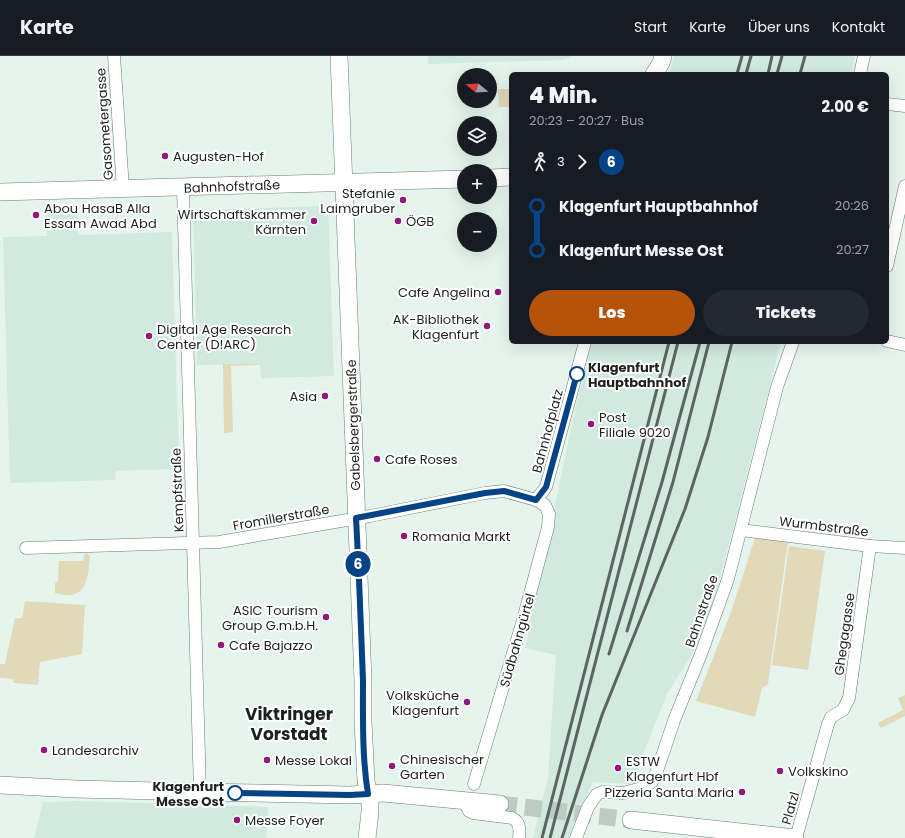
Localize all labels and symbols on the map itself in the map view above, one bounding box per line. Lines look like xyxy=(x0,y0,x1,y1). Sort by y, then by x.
street label: Gasometergasse xyxy=(91,67,118,181)
north arrow xyxy=(457,68,497,108)
place label: Augusten-Hof xyxy=(173,147,264,166)
marker: Augusten-Hof xyxy=(160,151,170,161)
street label: Bahnhofstraße xyxy=(184,175,281,198)
place label: Stefanie Laimgruber xyxy=(320,184,395,218)
marker: Stefanie Laimgruber xyxy=(398,195,408,205)
place label: Abou HasaB Alla Essam Awad Abd xyxy=(44,199,157,233)
place label: Wirtschaftskammer Kärnten xyxy=(178,205,306,239)
marker: Abou HasaB Alla Essam Awad Abd xyxy=(31,210,41,220)
place label: ÖGB xyxy=(406,212,434,231)
marker: Wirtschaftskammer Kärnten xyxy=(309,216,319,226)
marker: ÖGB xyxy=(393,216,403,226)
place label: Cafe Angelina xyxy=(398,283,490,302)
marker: Cafe Angelina xyxy=(493,287,503,297)
place label: AK-Bibliothek Klagenfurt xyxy=(393,310,479,344)
place label: Digital Age Research Center (D!ARC) xyxy=(157,320,291,354)
marker: AK-Bibliothek Klagenfurt xyxy=(482,321,492,331)
marker: Digital Age Research Center (D!ARC) xyxy=(144,331,154,341)
place label: Klagenfurt Hauptbahnhof xyxy=(588,358,686,392)
street label: Gabelsbergerstraße xyxy=(342,359,365,491)
marker: Klagenfurt Hauptbahnhof xyxy=(569,366,585,382)
place label: Asia xyxy=(289,387,317,406)
street label: Bahnhofplatz xyxy=(527,387,568,475)
marker: Asia xyxy=(320,391,330,401)
place label: Post Filiale 9020 xyxy=(599,408,671,442)
marker: Post Filiale 9020 xyxy=(586,419,596,429)
street label: Kempfstraße xyxy=(167,447,188,532)
place label: Cafe Roses xyxy=(385,450,458,469)
marker: Cafe Roses xyxy=(372,454,382,464)
street label: Fromillerstraße xyxy=(231,500,331,535)
street label: Wurmbstraße xyxy=(778,512,870,541)
place label: Romania Markt xyxy=(412,527,511,546)
marker: Romania Markt xyxy=(399,531,409,541)
line badge: 6 xyxy=(345,551,371,577)
street label: Bahnstraße xyxy=(680,572,723,650)
street label: Südbahngürtel xyxy=(495,591,540,689)
street label: Ghegagasse xyxy=(829,592,860,677)
place label: ASIC Tourism Group G.m.b.H. xyxy=(222,601,318,635)
marker: ASIC Tourism Group G.m.b.H. xyxy=(321,612,331,622)
place label: Cafe Bajazzo xyxy=(229,636,313,655)
marker: Cafe Bajazzo xyxy=(216,640,226,650)
place label: Volksküche Klagenfurt xyxy=(386,686,459,720)
marker: Volksküche Klagenfurt xyxy=(462,697,472,707)
district label: Viktringer Vorstadt xyxy=(245,702,333,746)
place label: Landesarchiv xyxy=(52,741,139,760)
marker: Landesarchiv xyxy=(39,745,49,755)
place label: Chinesischer Garten xyxy=(400,750,484,784)
place label: Messe Lokal xyxy=(275,751,352,770)
place label: ESTW Klagenfurt Hbf xyxy=(626,752,719,786)
marker: Messe Lokal xyxy=(262,755,272,765)
marker: Chinesischer Garten xyxy=(387,761,397,771)
place label: Volkskino xyxy=(788,762,848,781)
marker: ESTW Klagenfurt Hbf xyxy=(613,763,623,773)
marker: Volkskino xyxy=(775,766,785,776)
place label: Klagenfurt Messe Ost xyxy=(152,777,224,811)
place label: Pizzeria Santa Maria xyxy=(605,783,734,802)
marker: Klagenfurt Messe Ost xyxy=(227,785,243,801)
marker: Pizzeria Santa Maria xyxy=(737,787,747,797)
street label: Platzl xyxy=(777,789,804,827)
place label: Messe Foyer xyxy=(245,811,325,830)
marker: Messe Foyer xyxy=(232,815,242,825)

